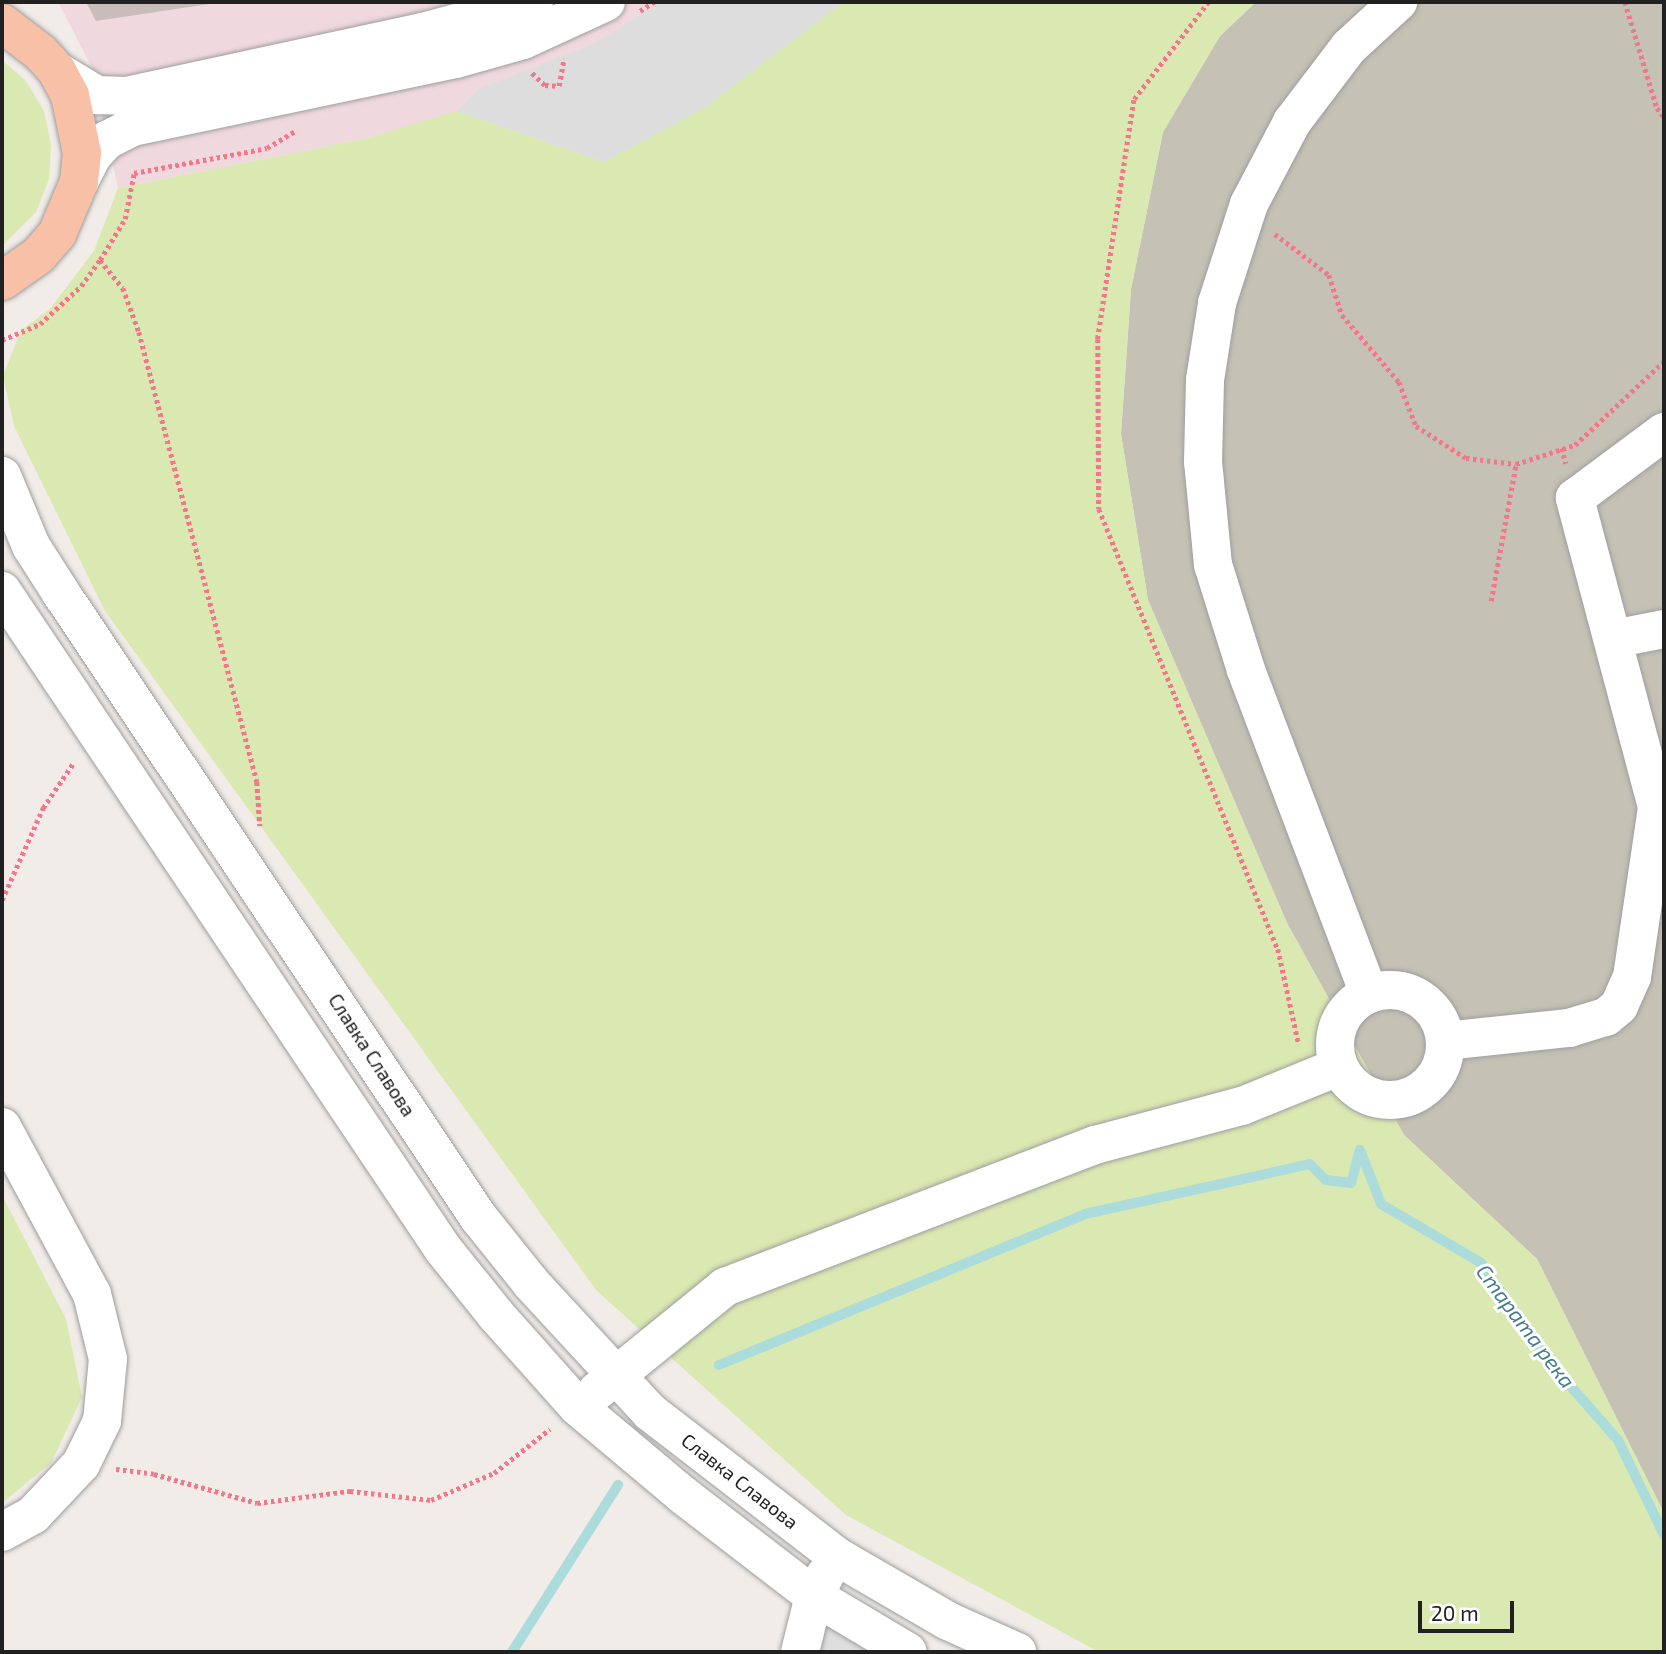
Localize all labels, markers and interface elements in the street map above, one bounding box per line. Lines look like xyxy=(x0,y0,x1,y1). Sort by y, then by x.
street label: Славка Славова xyxy=(324,989,420,1121)
water label: Старата река xyxy=(1471,1259,1581,1393)
street label: Славка Славова xyxy=(677,1428,803,1534)
scale bar xyxy=(1421,1588,1517,1632)
text: 20 m xyxy=(1431,1600,1479,1625)

